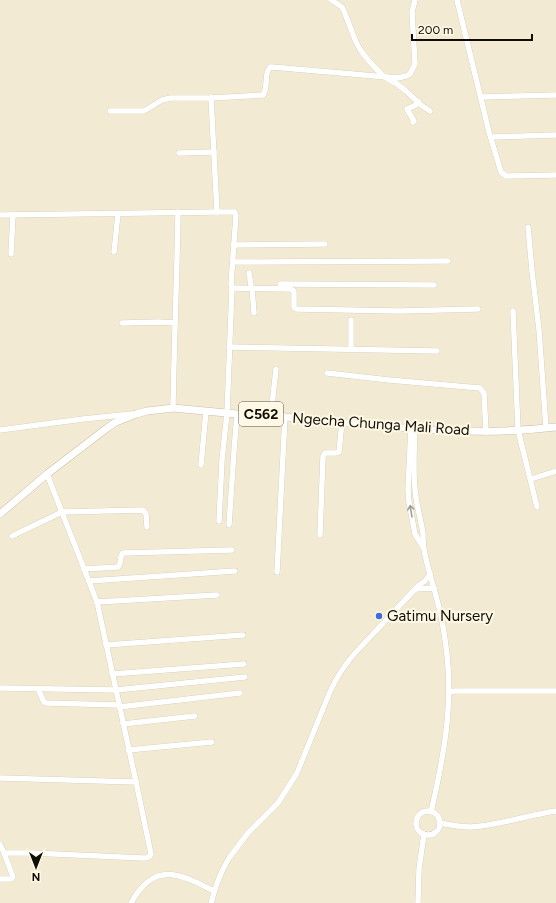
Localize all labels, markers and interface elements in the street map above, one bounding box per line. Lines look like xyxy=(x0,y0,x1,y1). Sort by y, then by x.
scale bar xyxy=(412,16,532,42)
text: 200 m xyxy=(418,23,453,37)
road number: C562 xyxy=(239,402,283,426)
street label: Ngecha Chunga Mali Road xyxy=(292,409,470,439)
one-way arrow xyxy=(407,505,415,518)
place label: Gatimu Nursery xyxy=(387,607,493,625)
marker: Gatimu Nursery xyxy=(374,611,384,621)
north arrow xyxy=(16,847,56,887)
text: N xyxy=(32,870,40,883)

